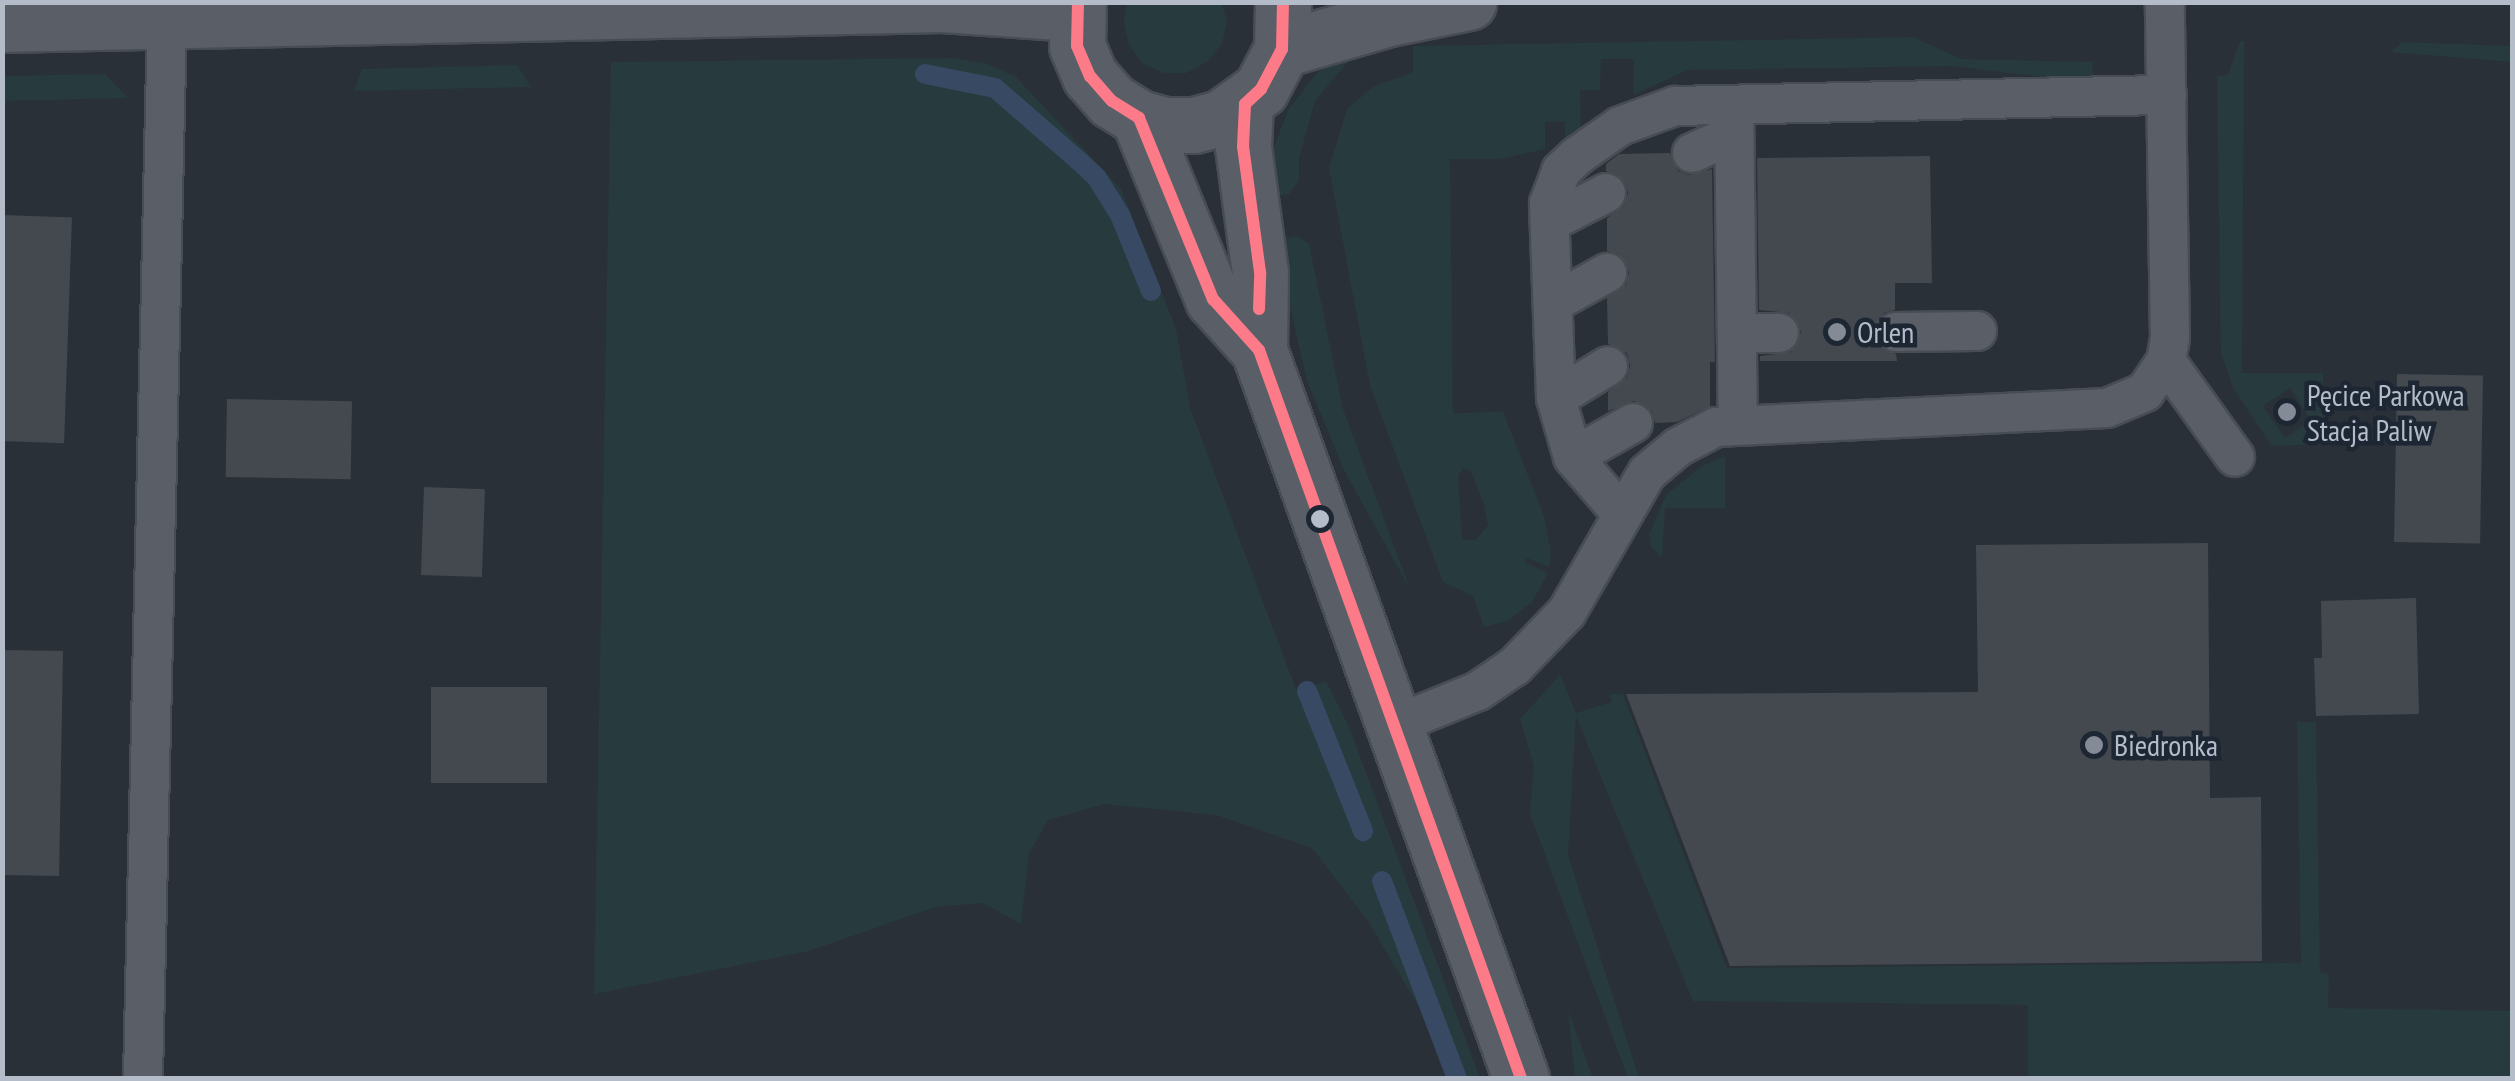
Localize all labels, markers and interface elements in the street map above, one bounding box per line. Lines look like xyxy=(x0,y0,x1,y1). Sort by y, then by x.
place label: Orlen xyxy=(1857,314,1914,350)
marker: Orlen xyxy=(1826,321,1848,343)
place label: Pęcice Parkowa Stacja Paliw xyxy=(2307,377,2464,448)
marker: Pęcice Parkowa Stacja Paliw xyxy=(2276,401,2298,423)
unlabelled marker xyxy=(1310,509,1330,529)
place label: Biedronka xyxy=(2114,727,2218,763)
marker: Biedronka xyxy=(2083,734,2105,756)

